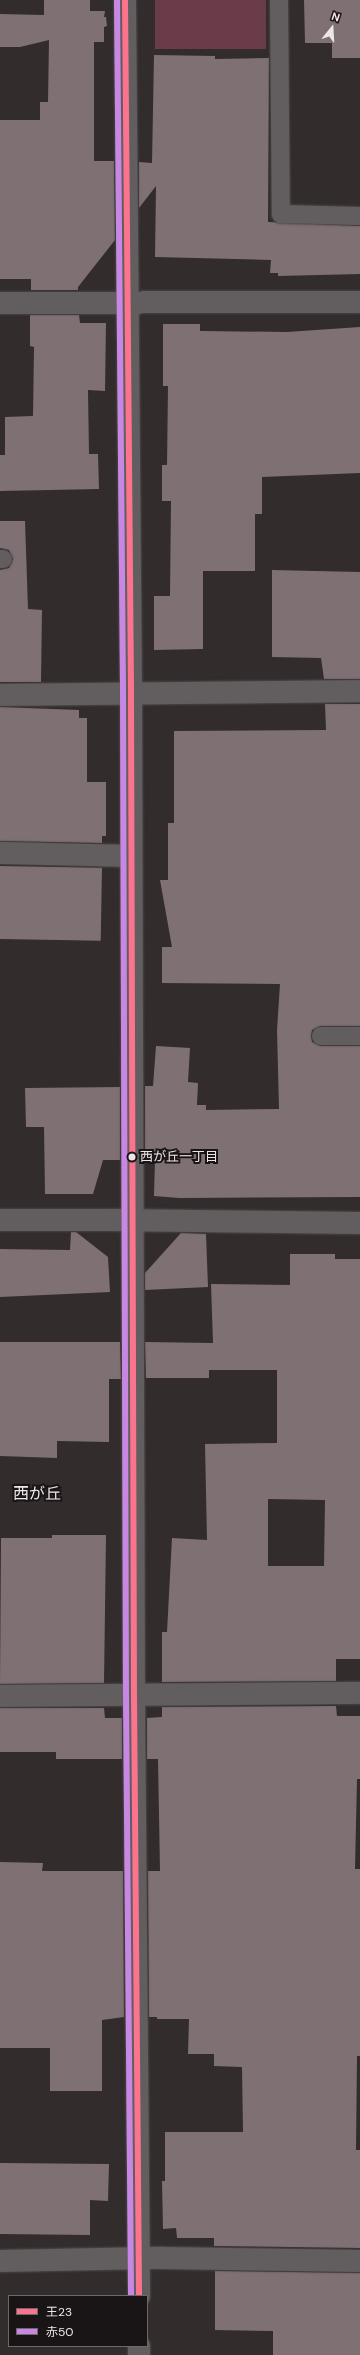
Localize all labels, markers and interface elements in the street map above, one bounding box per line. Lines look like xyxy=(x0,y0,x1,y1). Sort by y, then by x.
north arrow xyxy=(312,8,352,48)
text: N xyxy=(330,9,342,24)
place label: 西が丘一丁目 xyxy=(140,1149,218,1165)
marker: 西が丘一丁目 xyxy=(127,1152,137,1162)
district label: 西が丘 xyxy=(13,1484,61,1504)
legend xyxy=(8,2295,148,2347)
text: 王23 xyxy=(46,2304,72,2320)
text: 赤50 xyxy=(46,2324,74,2340)

